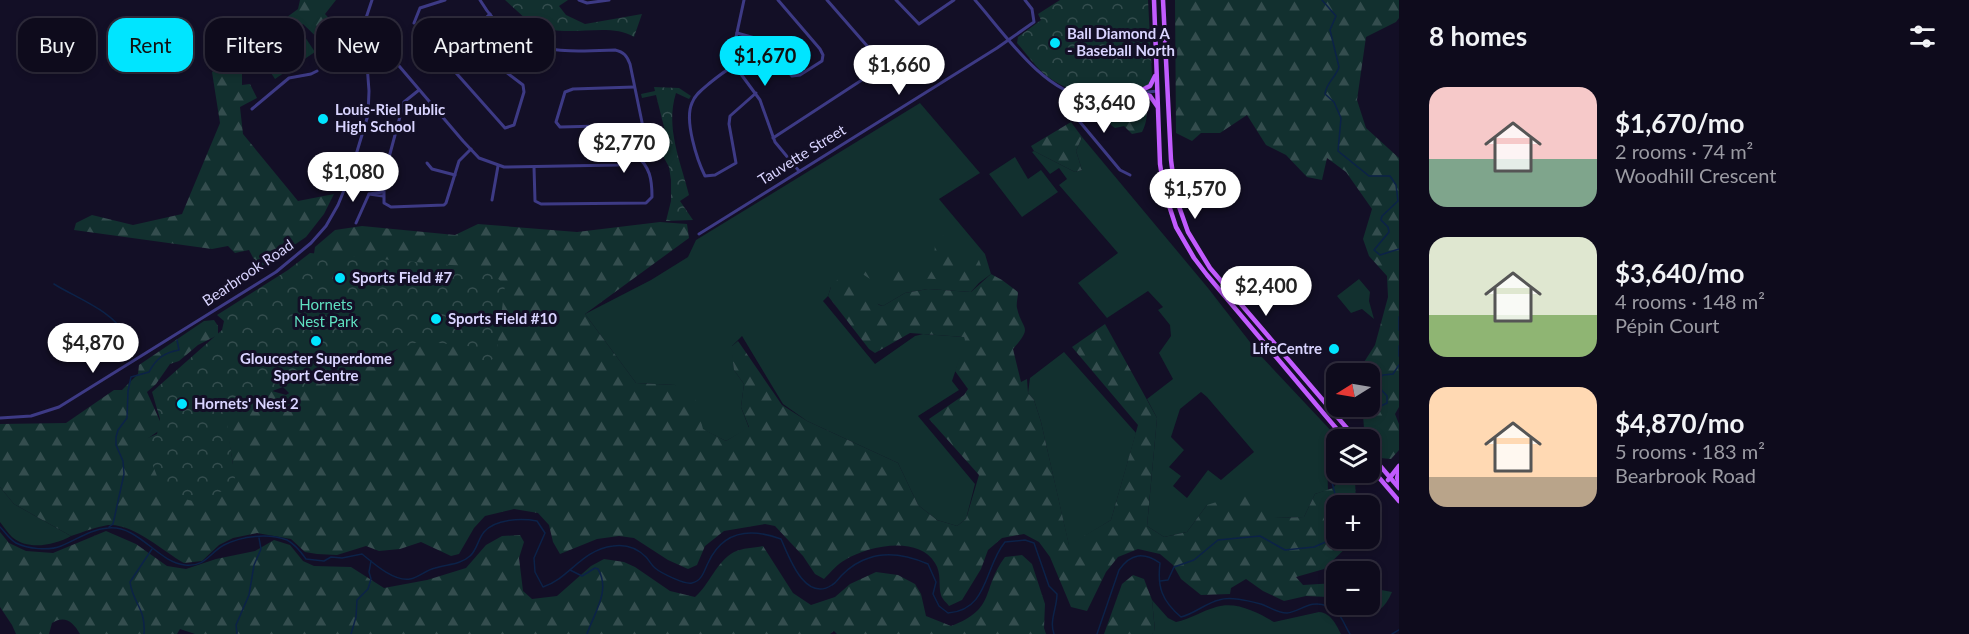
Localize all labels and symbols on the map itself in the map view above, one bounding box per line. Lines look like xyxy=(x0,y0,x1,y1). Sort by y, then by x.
place label: Ball Diamond A - Baseball North xyxy=(1067,24,1175,59)
pin: $1,670 xyxy=(716,36,814,87)
marker: Ball Diamond A - Baseball North xyxy=(1048,36,1062,50)
pin: $1,660 xyxy=(850,45,948,96)
pin: $3,640 xyxy=(1055,83,1153,134)
place label: Louis-Riel Public High School xyxy=(335,100,445,135)
marker: Louis-Riel Public High School xyxy=(316,112,330,126)
street label: Tauvette Street xyxy=(754,120,849,188)
pin: $2,770 xyxy=(575,123,673,174)
pin: $1,080 xyxy=(304,152,402,203)
pin: $1,570 xyxy=(1146,169,1244,220)
street label: Bearbrook Road xyxy=(199,235,296,309)
pin: $2,400 xyxy=(1217,266,1315,317)
place label: Sports Field #7 xyxy=(352,268,453,286)
marker: Sports Field #7 xyxy=(333,271,347,285)
park label: Hornets Nest Park xyxy=(294,295,358,330)
place label: Sports Field #10 xyxy=(448,309,557,327)
marker: Sports Field #10 xyxy=(429,312,443,326)
pin: $4,870 xyxy=(44,323,142,374)
marker: Gloucester Superdome Sport Centre xyxy=(309,334,323,348)
place label: LifeCentre xyxy=(1252,339,1322,357)
marker: LifeCentre xyxy=(1327,342,1341,356)
place label: Gloucester Superdome Sport Centre xyxy=(240,349,392,384)
north arrow xyxy=(1326,363,1380,417)
place label: Hornets' Nest 2 xyxy=(194,394,299,412)
marker: Hornets' Nest 2 xyxy=(175,397,189,411)

